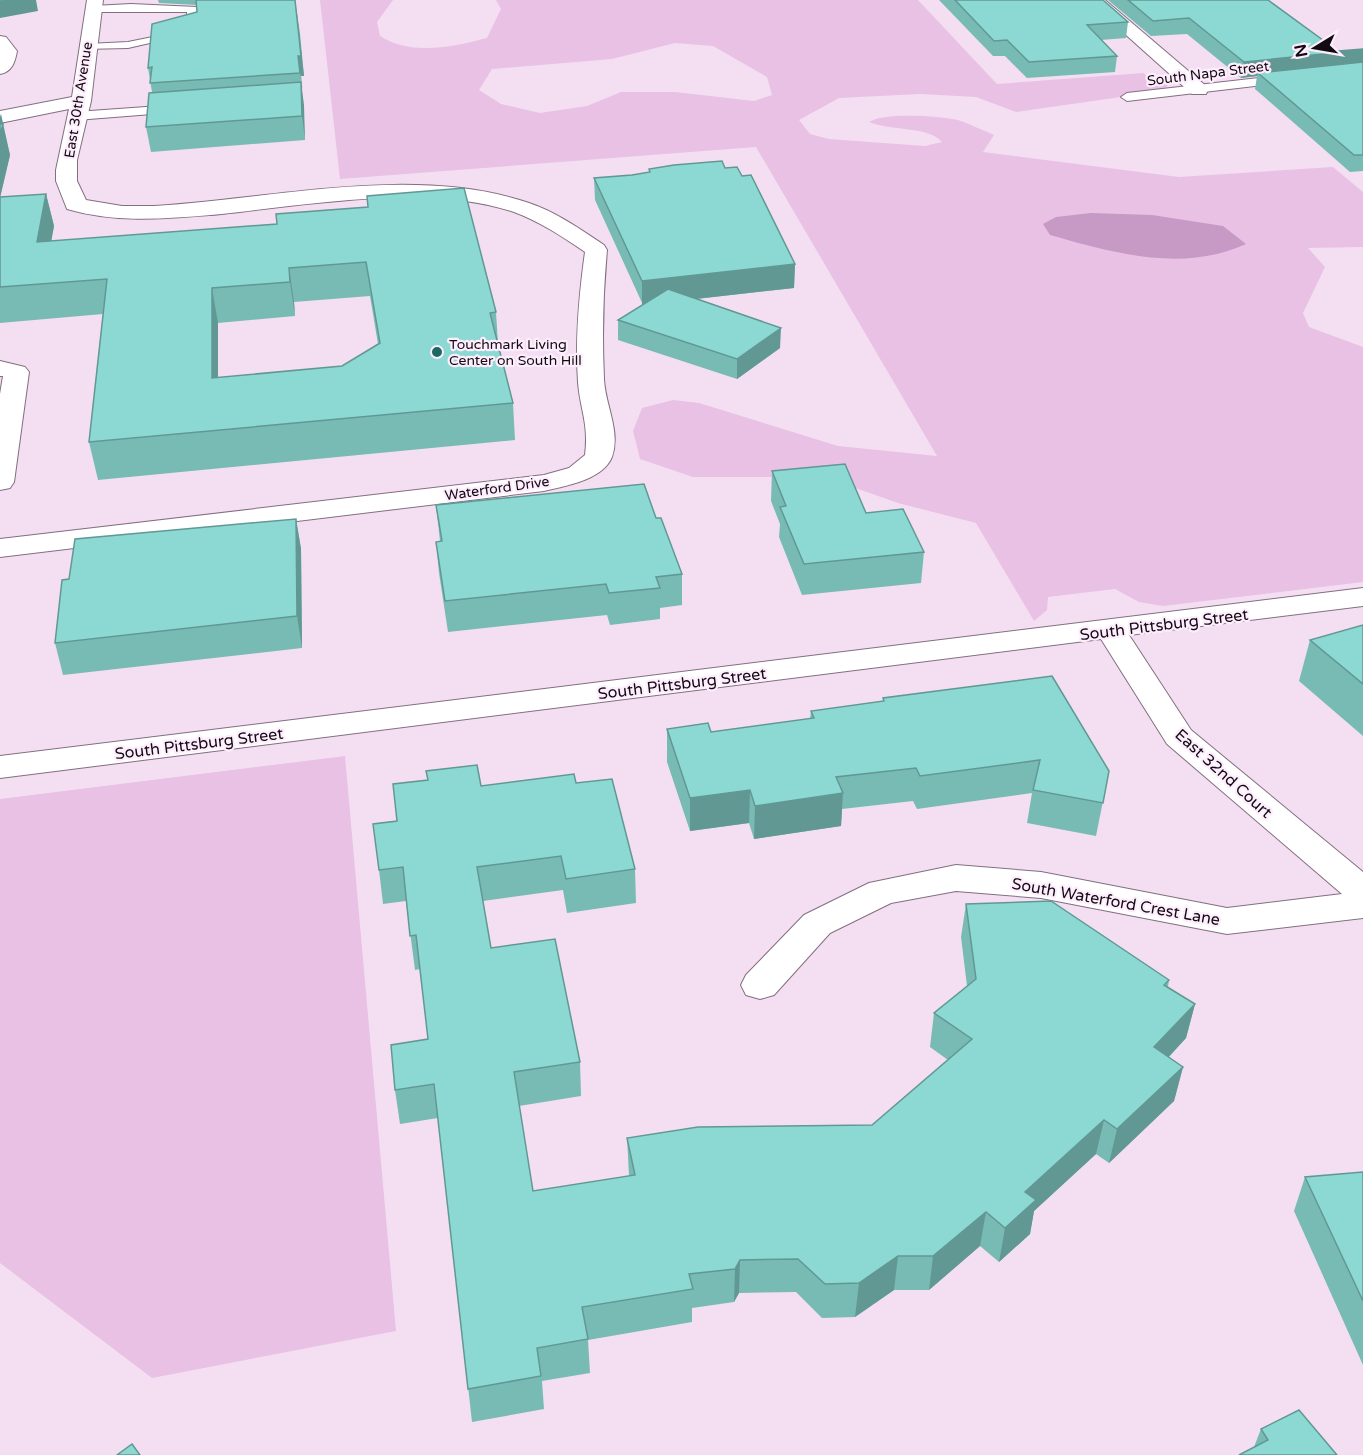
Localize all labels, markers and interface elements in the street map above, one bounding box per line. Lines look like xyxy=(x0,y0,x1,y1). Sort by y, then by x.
north arrow xyxy=(1285,18,1345,78)
street label: East 30th Avenue xyxy=(61,41,96,159)
text: N xyxy=(1290,42,1312,59)
street label: South Napa Street xyxy=(1146,58,1271,89)
place label: Touchmark Living Center on South Hill xyxy=(449,336,582,369)
marker: Touchmark Living Center on South Hill xyxy=(430,345,444,359)
street label: Waterford Drive xyxy=(444,473,551,504)
street label: South Pittsburg Street xyxy=(1079,605,1249,645)
street label: South Pittsburg Street xyxy=(597,664,767,704)
street label: South Pittsburg Street xyxy=(114,724,284,764)
street label: East 32nd Court xyxy=(1171,725,1276,823)
street label: South Waterford Crest Lane xyxy=(1010,874,1222,930)

